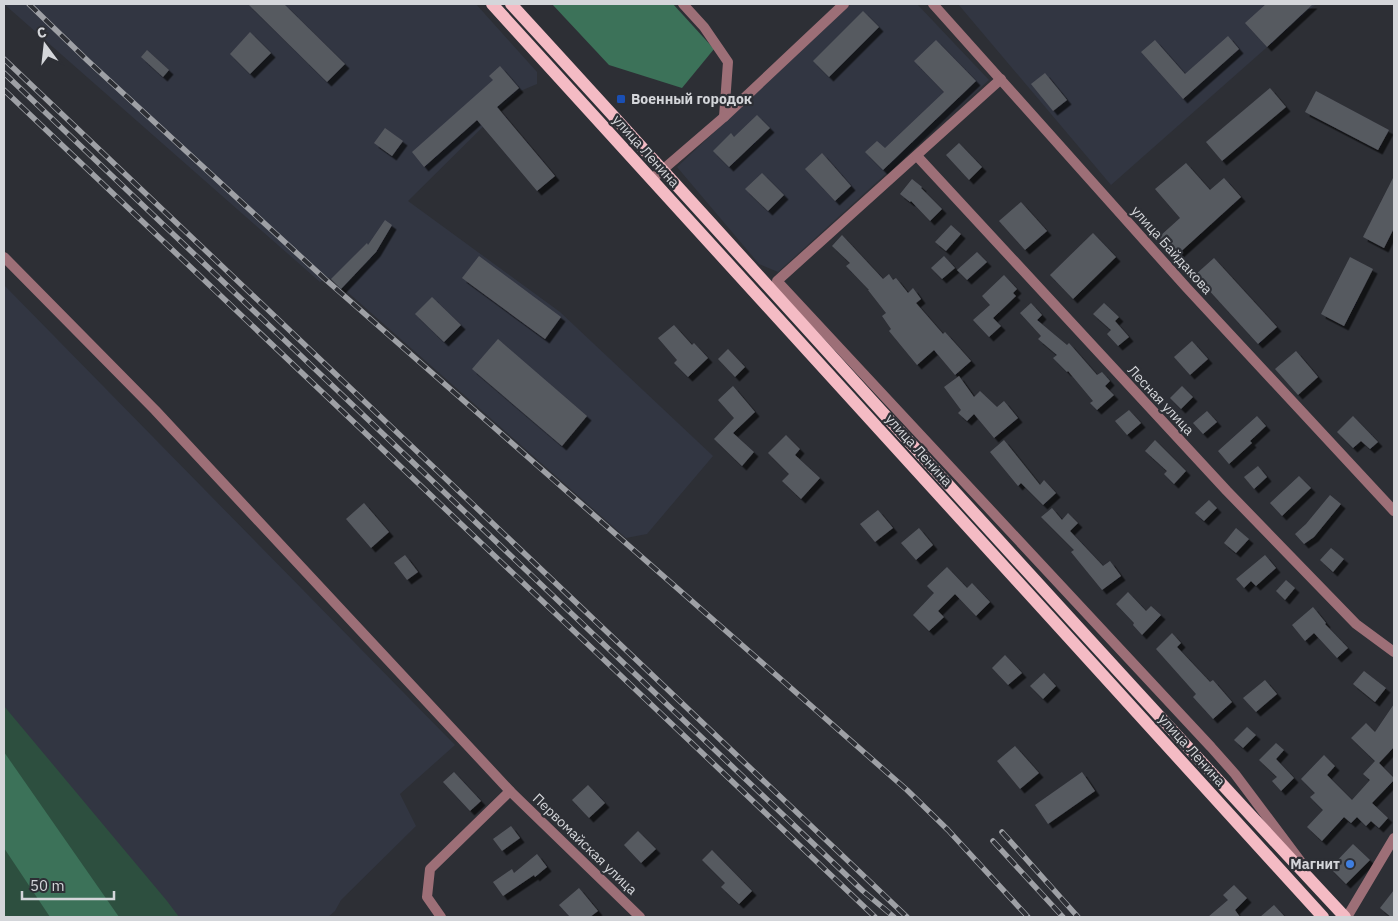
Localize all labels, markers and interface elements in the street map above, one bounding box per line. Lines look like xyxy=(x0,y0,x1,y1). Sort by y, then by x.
north arrow xyxy=(20,20,70,70)
text: С xyxy=(35,23,48,42)
place label: Военный городок xyxy=(631,90,752,108)
marker: Военный городок xyxy=(615,93,627,105)
street label: улица Ленина xyxy=(609,111,684,191)
street label: улица Байдакова xyxy=(1127,202,1217,298)
street label: Лесная улица xyxy=(1124,361,1198,439)
street label: улица Ленина xyxy=(882,410,957,490)
street label: улица Ленина xyxy=(1155,710,1230,790)
street label: Первомайская улица xyxy=(529,790,641,899)
place label: Магнит xyxy=(1290,855,1340,873)
marker: Магнит xyxy=(1344,858,1356,870)
scale bar xyxy=(22,868,115,900)
text: 50 m xyxy=(30,876,65,895)

